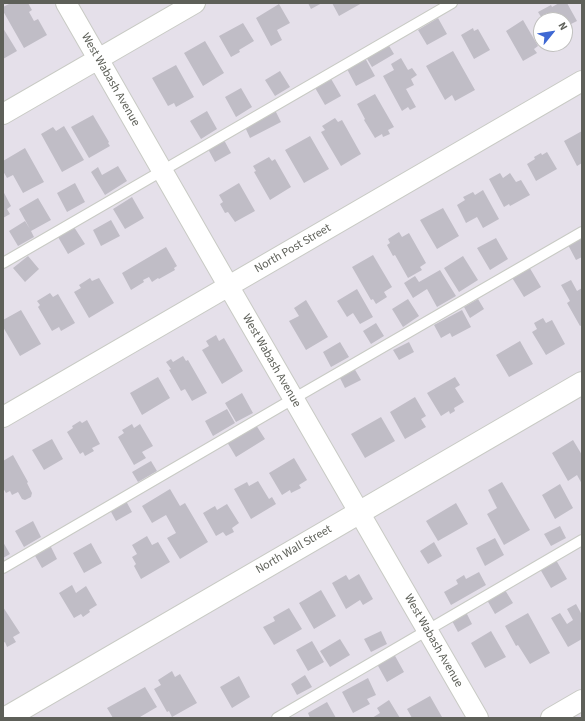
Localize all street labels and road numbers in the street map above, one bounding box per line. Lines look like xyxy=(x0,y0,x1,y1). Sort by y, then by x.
street label: West Wabash Avenue xyxy=(77,31,143,129)
street label: North Post Street xyxy=(252,221,334,277)
street label: West Wabash Avenue xyxy=(238,312,304,410)
street label: North Wall Street xyxy=(253,522,335,578)
street label: West Wabash Avenue xyxy=(400,592,466,690)

